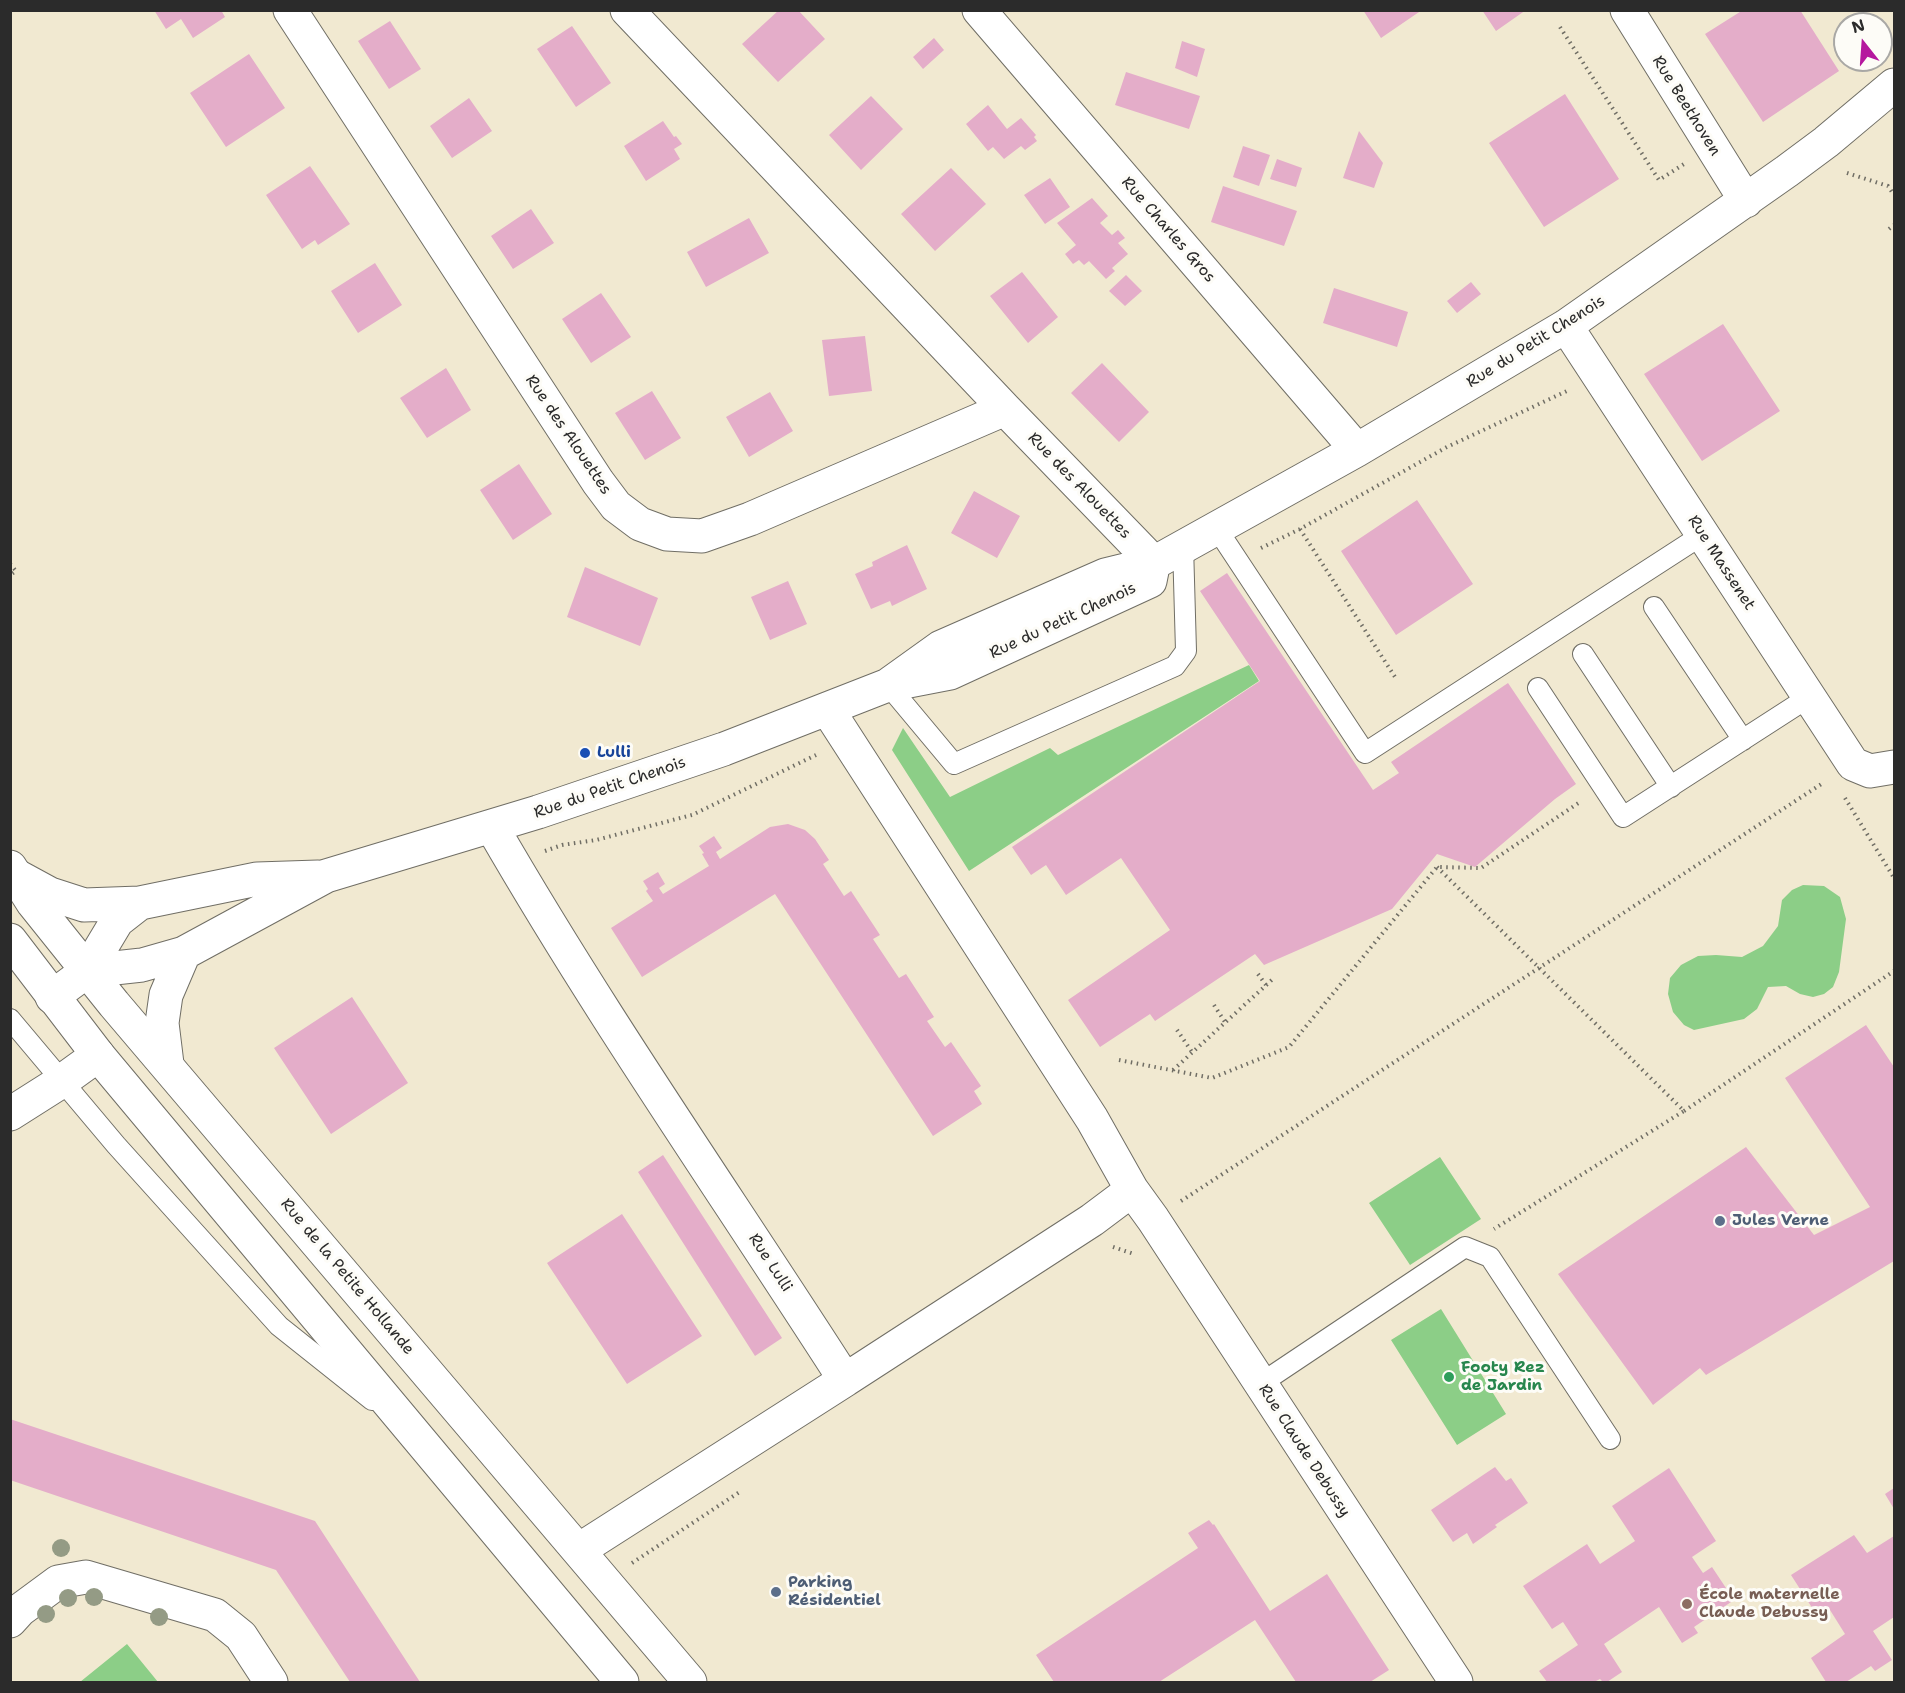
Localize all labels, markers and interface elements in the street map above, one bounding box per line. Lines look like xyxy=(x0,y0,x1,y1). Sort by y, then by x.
north arrow xyxy=(1833,12,1893,72)
text: N xyxy=(1849,14,1867,38)
street label: Rue Beethoven xyxy=(1648,52,1724,160)
street label: Rue Charles Gros xyxy=(1117,173,1219,287)
street label: Rue du Petit Chenois xyxy=(1463,292,1609,392)
street label: Rue des Alouettes xyxy=(521,371,615,499)
street label: Rue des Alouettes xyxy=(1023,429,1135,543)
street label: Rue Massenet xyxy=(1683,512,1759,614)
street label: Rue du Petit Chenois xyxy=(987,579,1139,663)
place label: Lulli xyxy=(597,743,631,763)
marker: Lulli xyxy=(578,746,592,760)
street label: Rue du Petit Chenois xyxy=(531,753,689,823)
street label: Rue de la Petite Hollande xyxy=(276,1195,418,1359)
place label: Jules Verne xyxy=(1732,1211,1829,1231)
marker: Jules Verne xyxy=(1713,1214,1727,1228)
street label: Rue Lulli xyxy=(744,1230,796,1296)
place label: Footy Rez de Jardin xyxy=(1461,1358,1545,1396)
marker: Footy Rez de Jardin xyxy=(1442,1370,1456,1384)
street label: Rue Claude Debussy xyxy=(1254,1381,1354,1521)
place label: Parking Résidentiel xyxy=(788,1573,881,1611)
marker: Parking Résidentiel xyxy=(769,1585,783,1599)
place label: École maternelle Claude Debussy xyxy=(1699,1585,1840,1623)
marker: École maternelle Claude Debussy xyxy=(1680,1597,1694,1611)

